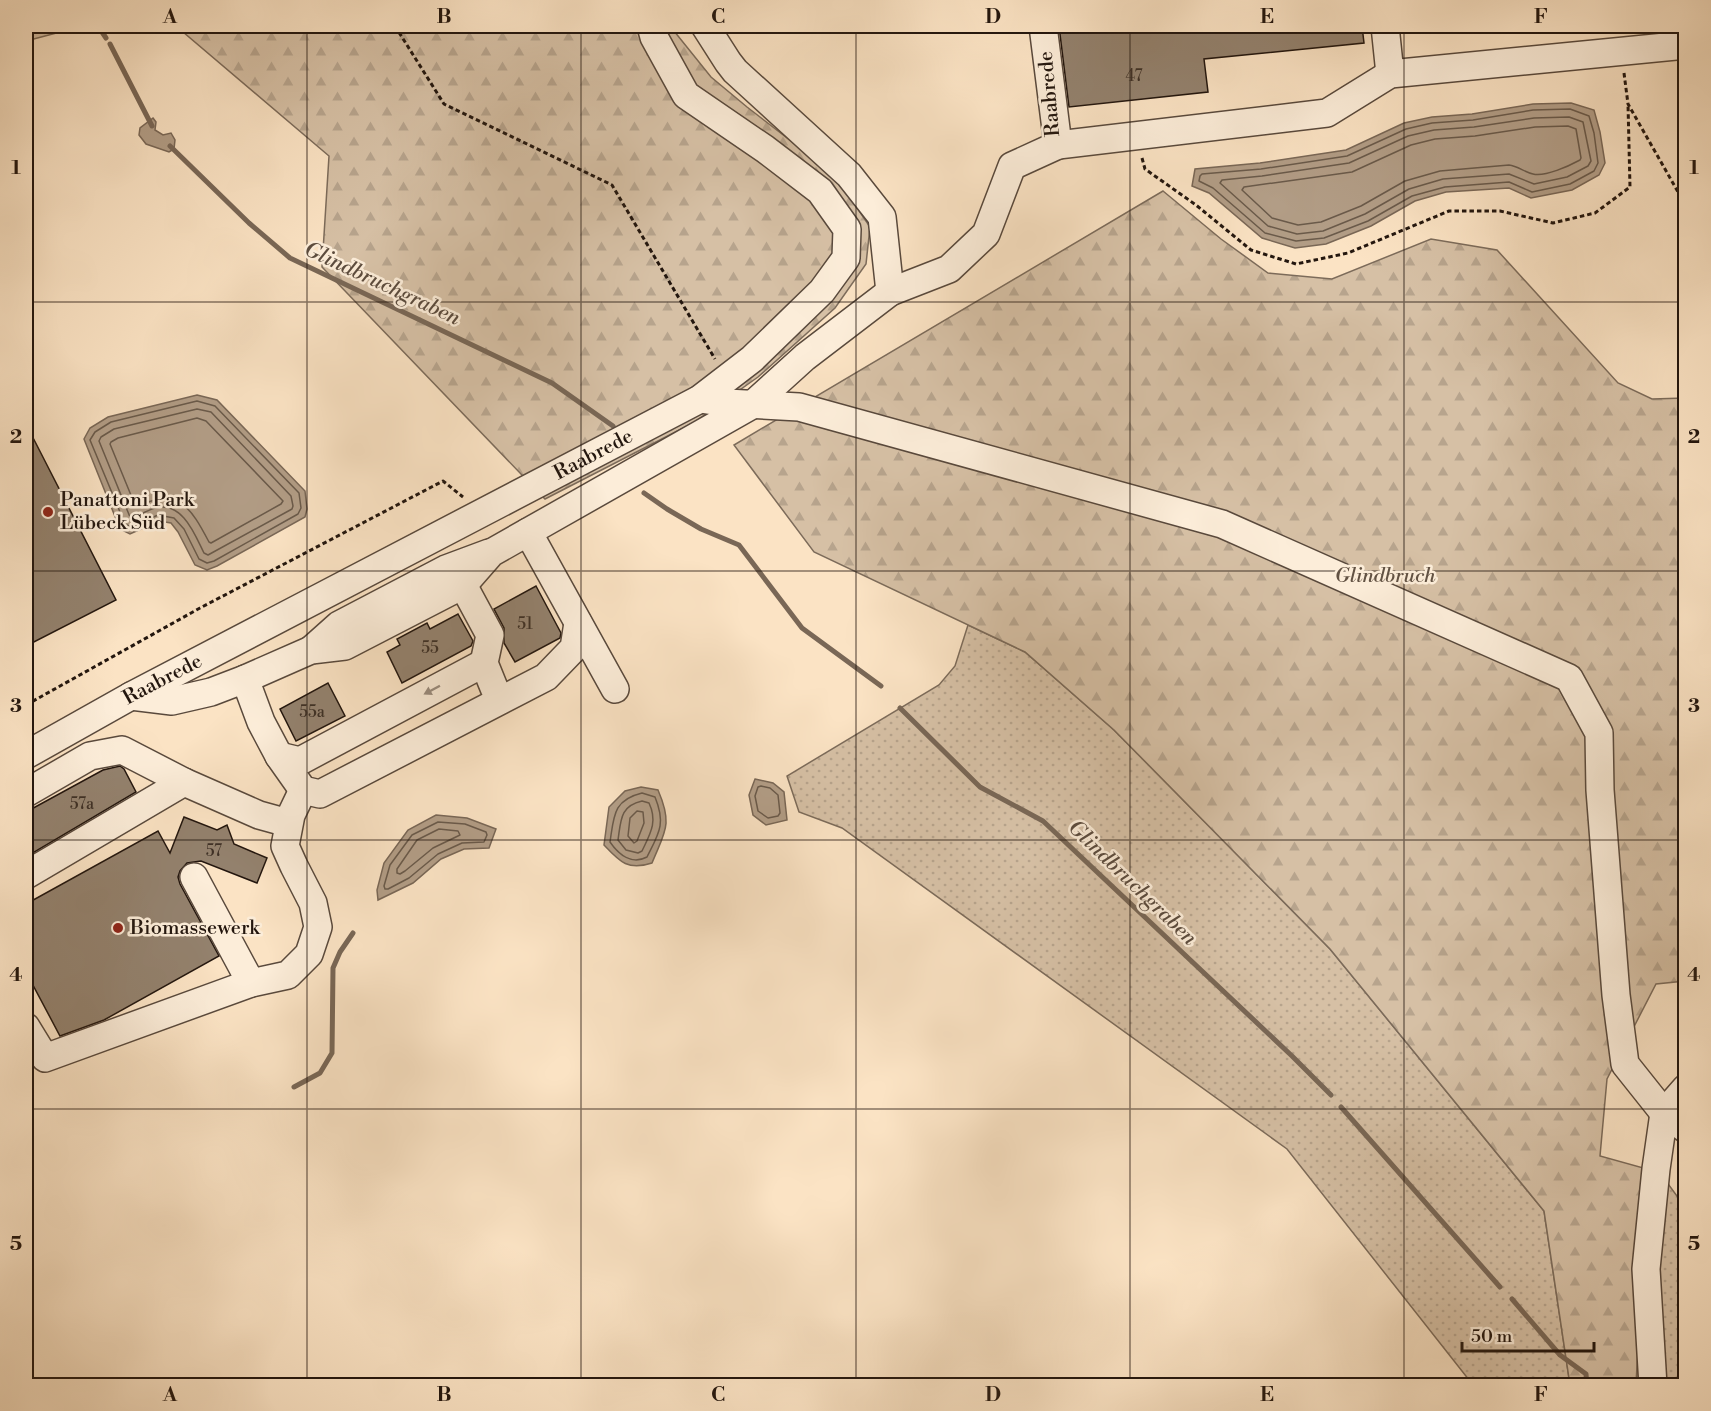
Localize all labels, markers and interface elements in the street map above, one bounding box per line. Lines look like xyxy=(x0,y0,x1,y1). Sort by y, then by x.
text: A xyxy=(162,5,178,30)
text: B xyxy=(436,5,452,30)
text: C xyxy=(711,5,725,30)
text: D xyxy=(985,5,1001,30)
text: E xyxy=(1260,5,1274,30)
text: F xyxy=(1534,5,1548,30)
street label: Raabrede xyxy=(1034,50,1066,138)
house number: 47 xyxy=(1126,66,1142,86)
text: 1 xyxy=(11,156,21,181)
text: 1 xyxy=(1689,156,1699,181)
water label: Glindbruchgraben xyxy=(300,236,464,332)
street label: Raabrede xyxy=(549,424,637,486)
text: 2 xyxy=(10,425,22,450)
text: 2 xyxy=(1688,425,1700,450)
place label: Panattoni Park Lübeck Süd xyxy=(60,488,196,536)
marker: Panattoni Park Lübeck Süd xyxy=(41,505,55,519)
park label: Glindbruch xyxy=(1335,564,1436,589)
house number: 51 xyxy=(517,614,533,634)
house number: 55 xyxy=(421,638,439,658)
street label: Raabrede xyxy=(118,649,206,711)
one-way arrow xyxy=(423,685,440,695)
text: 3 xyxy=(10,694,22,719)
text: 3 xyxy=(1688,694,1700,719)
house number: 55a xyxy=(299,702,326,722)
house number: 57a xyxy=(70,794,95,814)
water label: Glindbruchgraben xyxy=(1062,815,1202,951)
house number: 57 xyxy=(206,841,222,861)
place label: Biomassewerk xyxy=(129,916,261,941)
marker: Biomassewerk xyxy=(111,921,125,935)
text: 4 xyxy=(9,963,23,988)
text: 4 xyxy=(1687,963,1701,988)
text: 5 xyxy=(10,1232,22,1257)
text: 5 xyxy=(1688,1232,1700,1257)
scale bar xyxy=(1462,1315,1594,1353)
text: 50 m xyxy=(1471,1325,1513,1348)
text: A xyxy=(162,1383,178,1408)
text: B xyxy=(436,1383,452,1408)
text: C xyxy=(711,1383,725,1408)
text: D xyxy=(985,1383,1001,1408)
text: E xyxy=(1260,1383,1274,1408)
text: F xyxy=(1534,1383,1548,1408)

